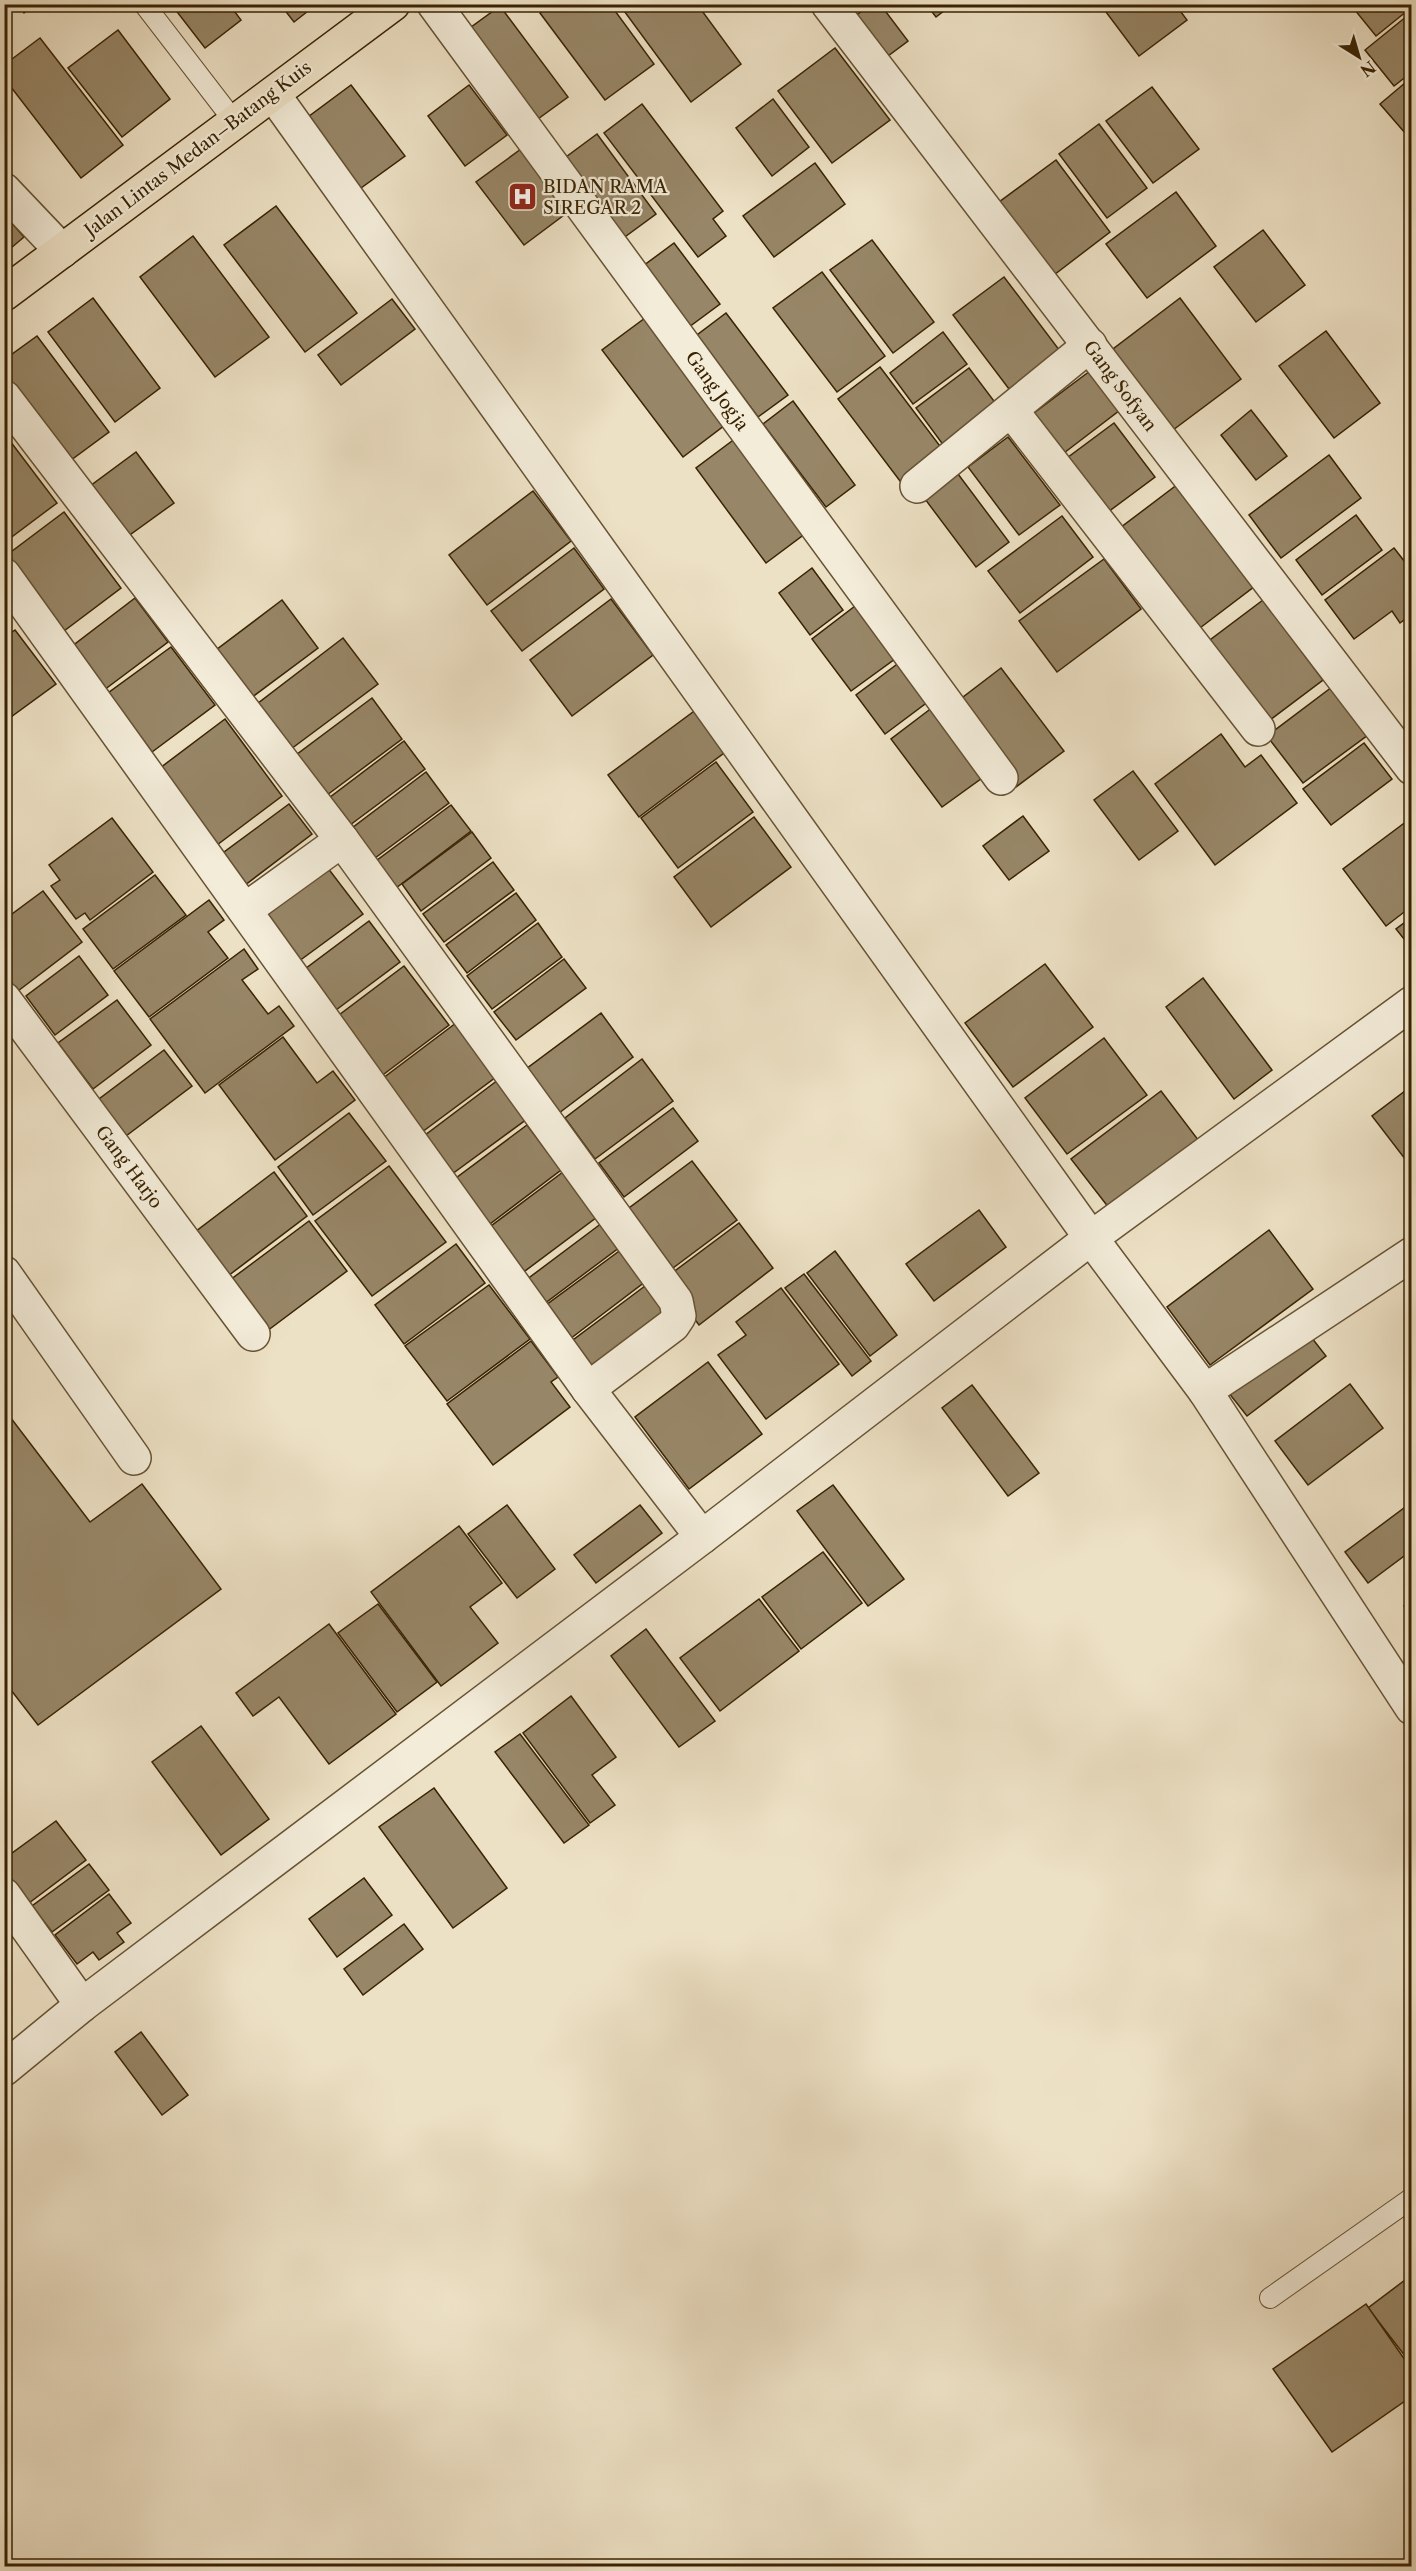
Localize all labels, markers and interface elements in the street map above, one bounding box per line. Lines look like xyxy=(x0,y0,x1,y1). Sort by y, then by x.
north arrow xyxy=(1329,27,1389,87)
street label: Jalan Lintas Medan–Batang Kuis xyxy=(78,56,316,243)
text: N xyxy=(1356,57,1380,81)
place label: BIDAN RAMA SIREGAR 2 xyxy=(543,176,668,219)
hospital icon: BIDAN RAMA SIREGAR 2 xyxy=(506,181,538,213)
street label: Gang Sofyan xyxy=(1079,336,1161,436)
street label: Gang Jogja xyxy=(681,347,754,436)
street label: Gang Harjo xyxy=(91,1121,167,1213)

